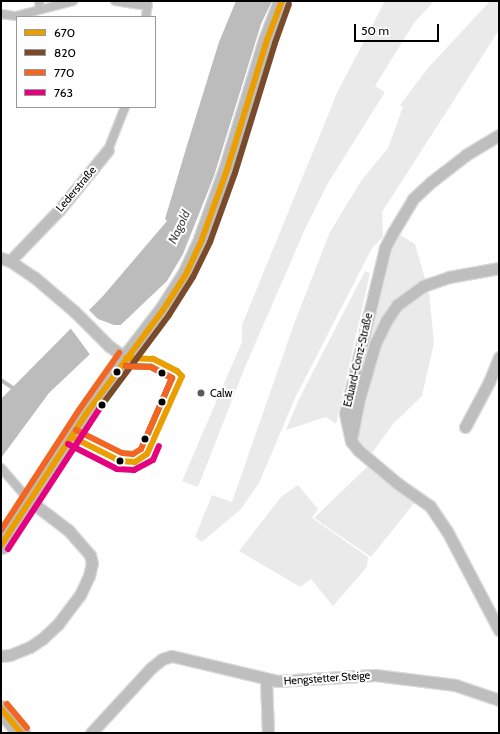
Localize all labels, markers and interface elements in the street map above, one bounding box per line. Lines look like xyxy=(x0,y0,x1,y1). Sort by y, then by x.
legend xyxy=(16,16,156,108)
scale bar xyxy=(356,16,441,42)
text: 50 m xyxy=(361,23,389,38)
text: 670 xyxy=(54,25,75,40)
text: 820 xyxy=(54,45,76,60)
text: 770 xyxy=(54,65,74,80)
text: 763 xyxy=(54,85,73,100)
street label: Lederstraße xyxy=(53,164,99,214)
water label: Nagold xyxy=(165,208,193,246)
street label: Eduard-Conz-Straße xyxy=(341,312,375,408)
unlabelled marker xyxy=(112,367,122,377)
unlabelled marker xyxy=(157,368,167,378)
place label: Calw xyxy=(210,386,233,400)
marker: Calw xyxy=(195,387,207,399)
unlabelled marker xyxy=(157,397,167,407)
unlabelled marker xyxy=(97,400,107,410)
unlabelled marker xyxy=(140,434,150,444)
unlabelled marker xyxy=(115,456,125,466)
street label: Hengstetter Steige xyxy=(283,668,371,688)

